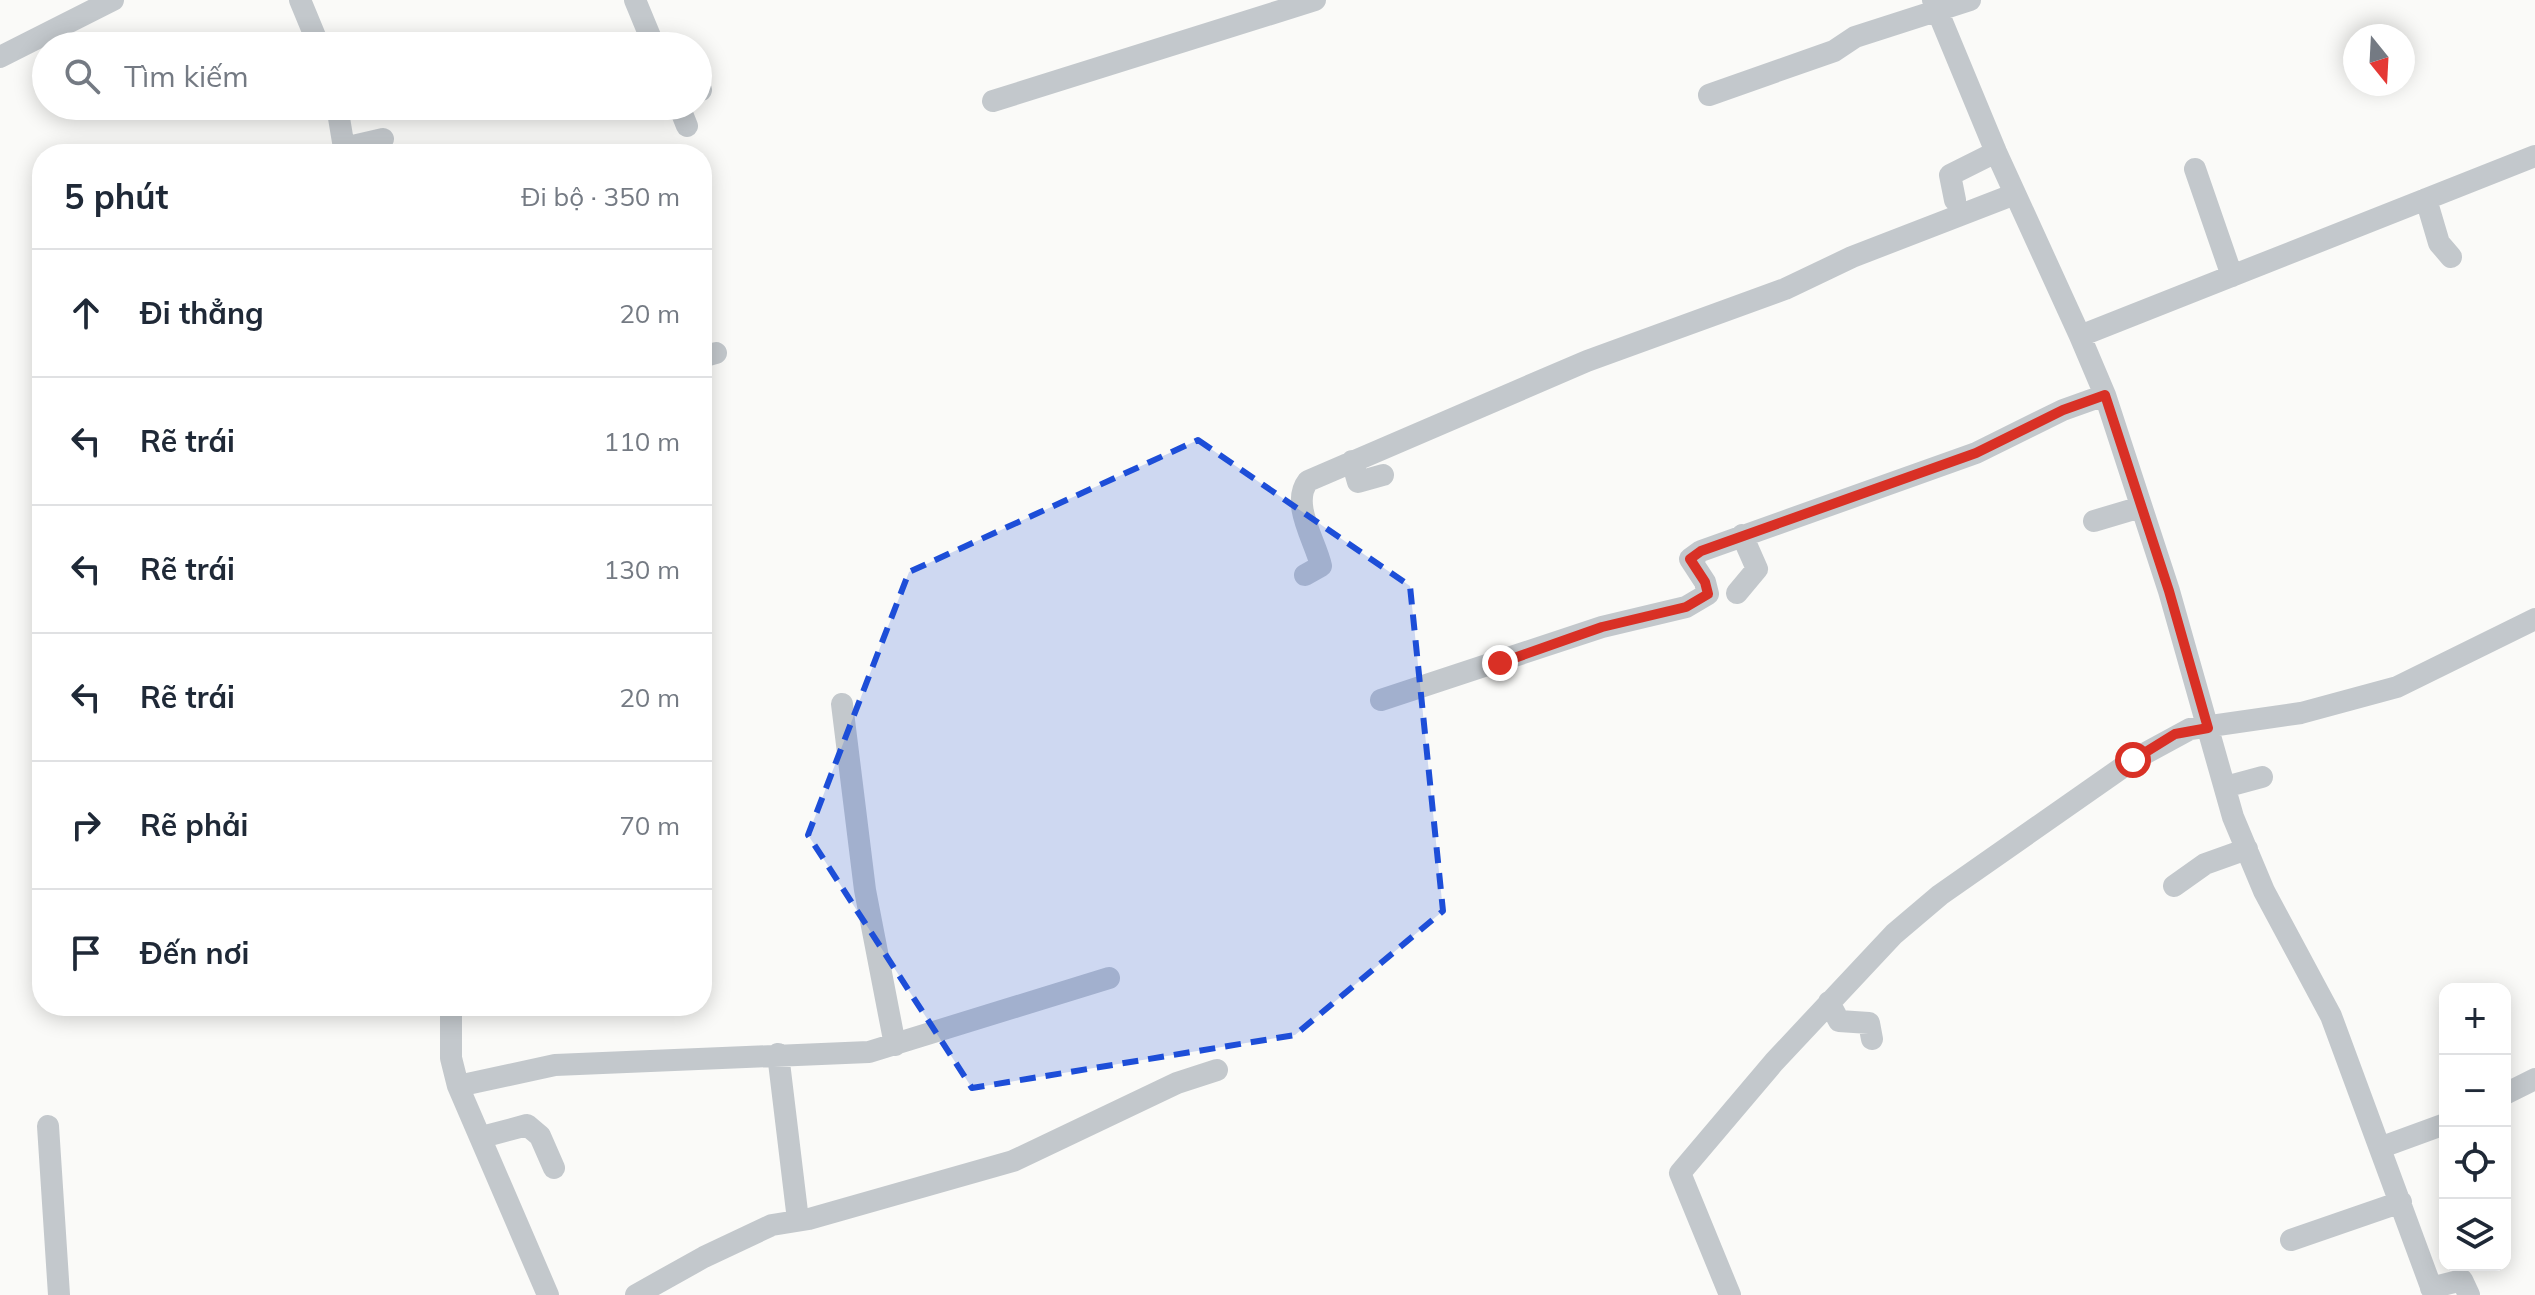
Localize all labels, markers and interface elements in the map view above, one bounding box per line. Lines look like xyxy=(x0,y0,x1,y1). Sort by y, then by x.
north arrow xyxy=(2343,24,2415,96)
search box xyxy=(32,32,712,120)
icon: search xyxy=(60,54,104,98)
text: Tìm kiếm xyxy=(124,57,249,95)
text: 5 phút xyxy=(64,175,168,218)
text: Đi bộ · 350 m xyxy=(521,180,680,213)
icon: ahead xyxy=(64,291,108,335)
text: Đi thẳng xyxy=(140,294,264,332)
text: 20 m xyxy=(619,297,680,330)
icon: left xyxy=(64,419,108,463)
text: Rẽ trái xyxy=(140,422,235,460)
text: 110 m xyxy=(604,425,680,458)
icon: left xyxy=(64,547,108,591)
text: Rẽ trái xyxy=(140,550,235,588)
text: 130 m xyxy=(604,553,680,586)
route end xyxy=(1482,645,1518,681)
icon: left xyxy=(64,675,108,719)
text: Rẽ trái xyxy=(140,678,235,716)
text: 20 m xyxy=(619,681,680,714)
route start xyxy=(2115,742,2151,778)
icon: right xyxy=(64,803,108,847)
text: Rẽ phải xyxy=(140,806,248,844)
text: 70 m xyxy=(619,809,680,842)
icon: arrive xyxy=(64,931,108,975)
text: Đến nơi xyxy=(140,934,249,972)
map controls xyxy=(2439,983,2511,1271)
button: + xyxy=(2439,983,2511,1055)
button: − xyxy=(2439,1055,2511,1127)
button: locate xyxy=(2439,1127,2511,1199)
button: layers xyxy=(2439,1199,2511,1271)

